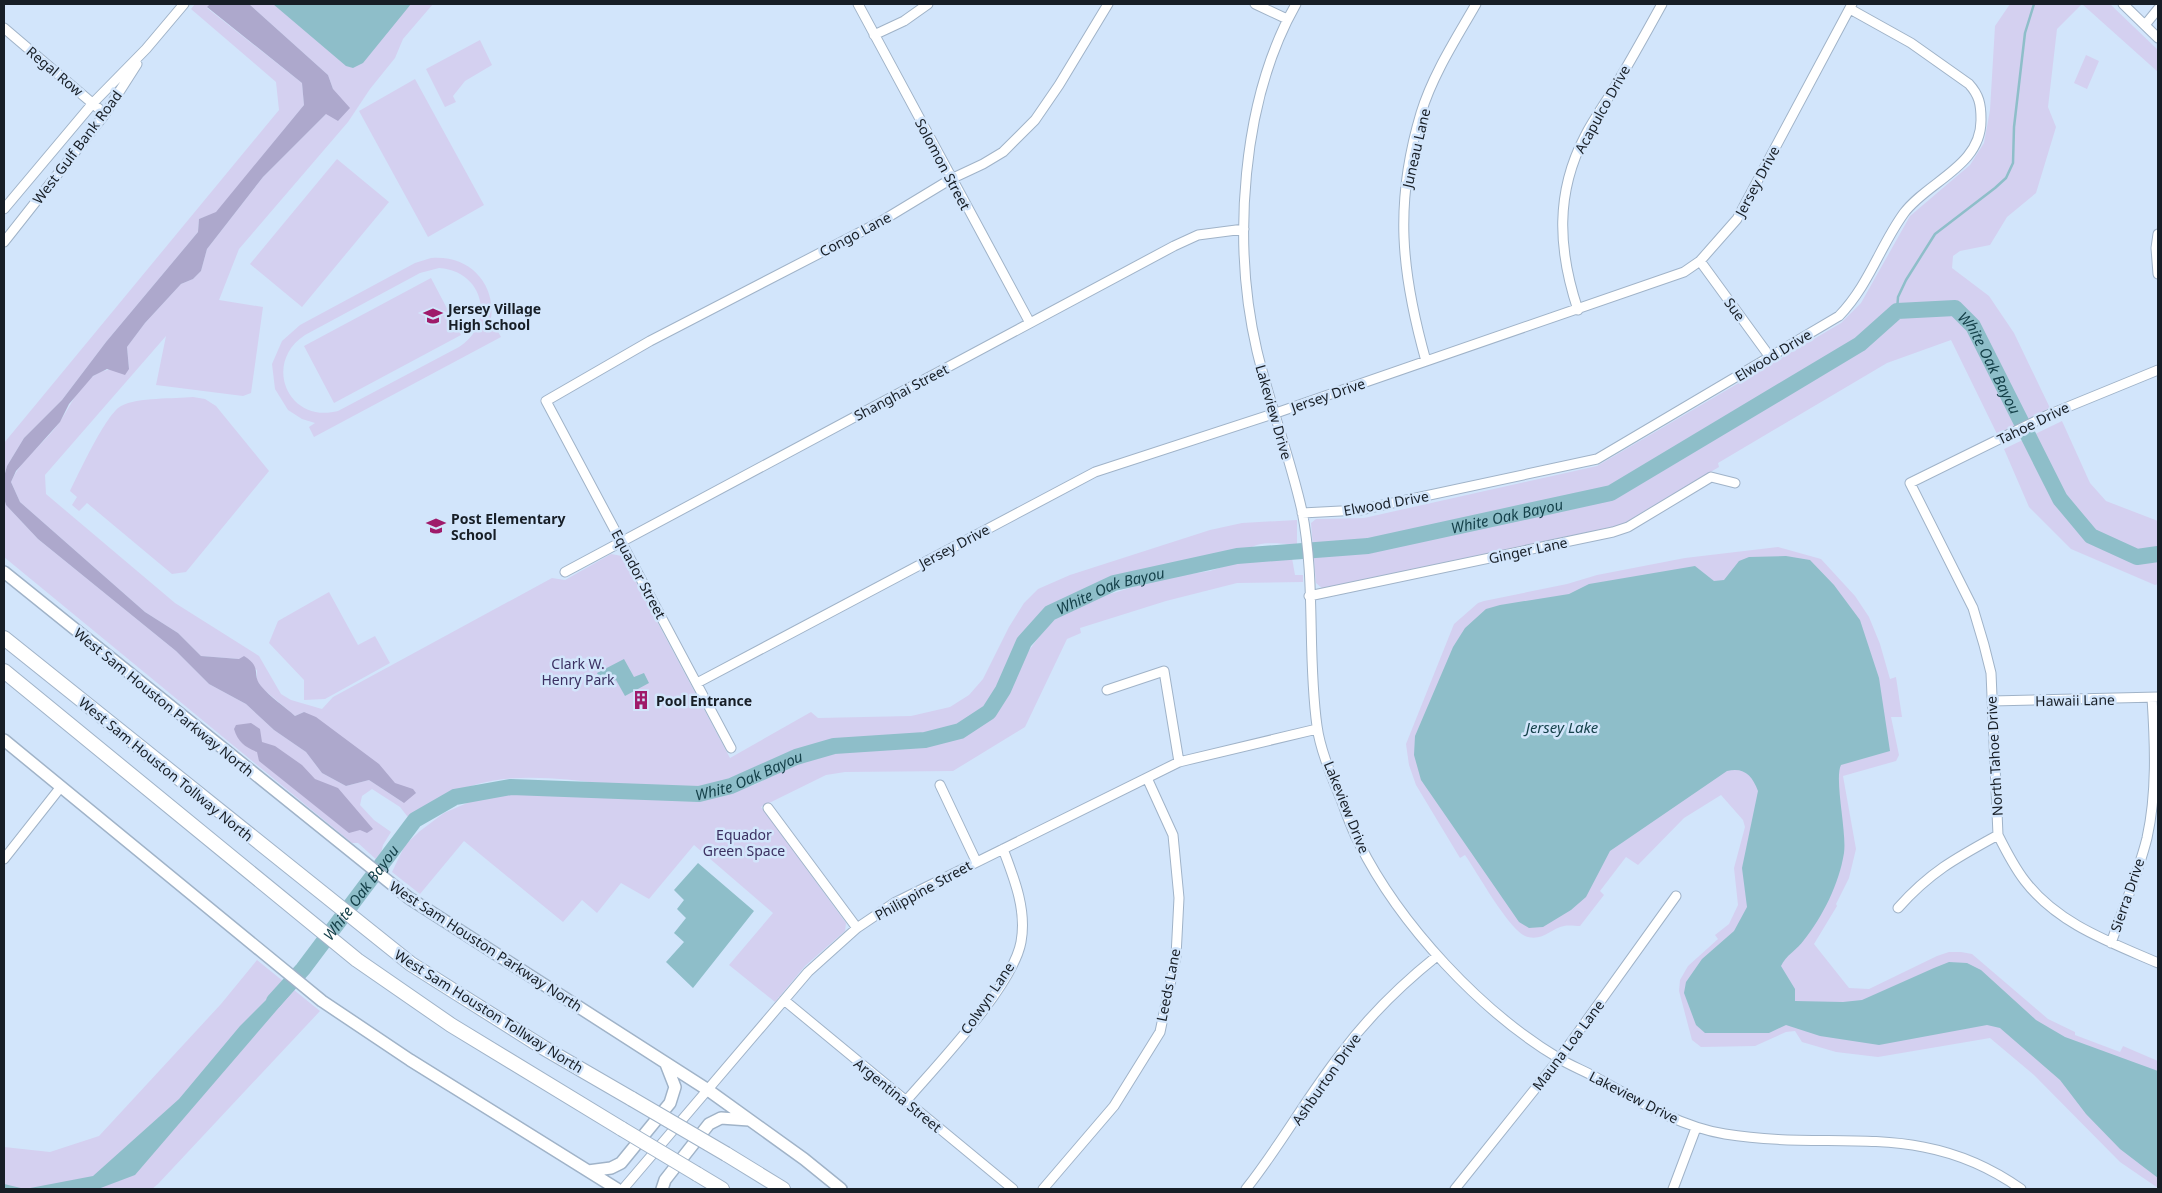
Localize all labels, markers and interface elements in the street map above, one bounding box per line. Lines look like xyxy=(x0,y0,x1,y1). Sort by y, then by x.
street label: Regal Row xyxy=(23,42,87,100)
street label: Acapulco Drive xyxy=(1570,62,1634,156)
street label: West Gulf Bank Road xyxy=(28,86,126,208)
street label: Juneau Lane xyxy=(1397,106,1434,192)
street label: Solomon Street xyxy=(911,115,975,213)
street label: Jersey Drive xyxy=(1730,142,1784,221)
street label: Congo Lane xyxy=(816,207,894,261)
street label: Sue xyxy=(1720,294,1750,324)
place label: Jersey Village High School xyxy=(446,299,541,334)
school or university icon: Jersey Village High School xyxy=(422,305,444,327)
water label: White Oak Bayou xyxy=(1954,307,2026,418)
street label: Elwood Drive xyxy=(1731,325,1815,385)
street label: Shanghai Street xyxy=(850,359,952,425)
street label: Lakeview Drive xyxy=(1251,362,1297,462)
street label: Jersey Drive xyxy=(1287,373,1368,417)
street label: Tahoe Drive xyxy=(1994,397,2072,449)
street label: Elwood Drive xyxy=(1342,486,1430,520)
water label: White Oak Bayou xyxy=(1449,494,1565,538)
place label: Post Elementary School xyxy=(451,509,565,544)
school or university icon: Post Elementary School xyxy=(425,515,447,537)
street label: Jersey Drive xyxy=(914,519,993,573)
street label: Equador Street xyxy=(607,526,671,622)
street label: Ginger Lane xyxy=(1487,532,1569,568)
water label: White Oak Bayou xyxy=(1053,562,1167,619)
street label: West Sam Houston Parkway North xyxy=(70,623,258,781)
park label: Clark W. Henry Park xyxy=(541,654,615,689)
building icon: Pool Entrance xyxy=(630,689,652,711)
street label: Hawaii Lane xyxy=(2035,690,2115,710)
place label: Pool Entrance xyxy=(656,691,752,710)
street label: West Sam Houston Tollway North xyxy=(75,693,257,845)
street label: North Tahoe Drive xyxy=(1981,695,2007,816)
water label: Jersey Lake xyxy=(1523,717,1599,737)
water label: White Oak Bayou xyxy=(693,746,805,805)
street label: Lakeview Drive xyxy=(1320,758,1374,856)
park label: Equador Green Space xyxy=(703,825,785,860)
water label: White Oak Bayou xyxy=(318,841,403,944)
street label: Philippine Street xyxy=(871,855,975,925)
street label: Sierra Drive xyxy=(2106,856,2148,934)
street label: West Sam Houston Parkway North xyxy=(386,876,586,1016)
street label: West Sam Houston Tollway North xyxy=(391,945,587,1077)
street label: Leeds Lane xyxy=(1152,947,1184,1023)
street label: Colwyn Lane xyxy=(956,958,1018,1038)
street label: Mauna Loa Lane xyxy=(1528,996,1608,1094)
street label: Ashburton Drive xyxy=(1287,1029,1365,1129)
street label: Argentina Street xyxy=(850,1054,946,1136)
street label: Lakeview Drive xyxy=(1586,1066,1682,1128)

